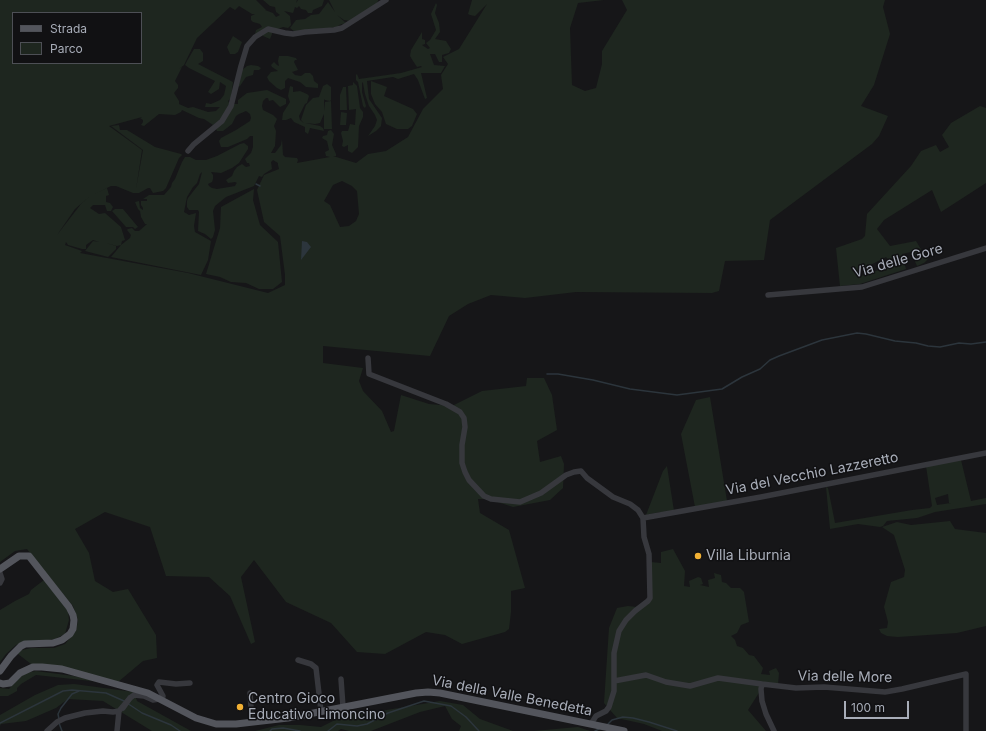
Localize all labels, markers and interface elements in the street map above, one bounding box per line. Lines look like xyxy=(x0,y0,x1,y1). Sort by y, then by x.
legend xyxy=(12,12,142,64)
text: Strada xyxy=(50,21,87,36)
text: Parco xyxy=(50,41,83,56)
street label: Via delle Gore xyxy=(851,240,945,282)
street label: Via del Vecchio Lazzeretto xyxy=(724,449,900,499)
place label: Villa Liburnia xyxy=(706,548,791,564)
marker: Villa Liburnia xyxy=(693,551,703,561)
street label: Via delle More xyxy=(798,668,892,686)
street label: Via della Valle Benedetta xyxy=(430,672,594,720)
place label: Centro Gioco Educativo Limoncino xyxy=(248,691,385,724)
scale bar xyxy=(846,693,911,719)
text: 100 m xyxy=(851,700,885,715)
marker: Centro Gioco Educativo Limoncino xyxy=(235,702,245,712)

